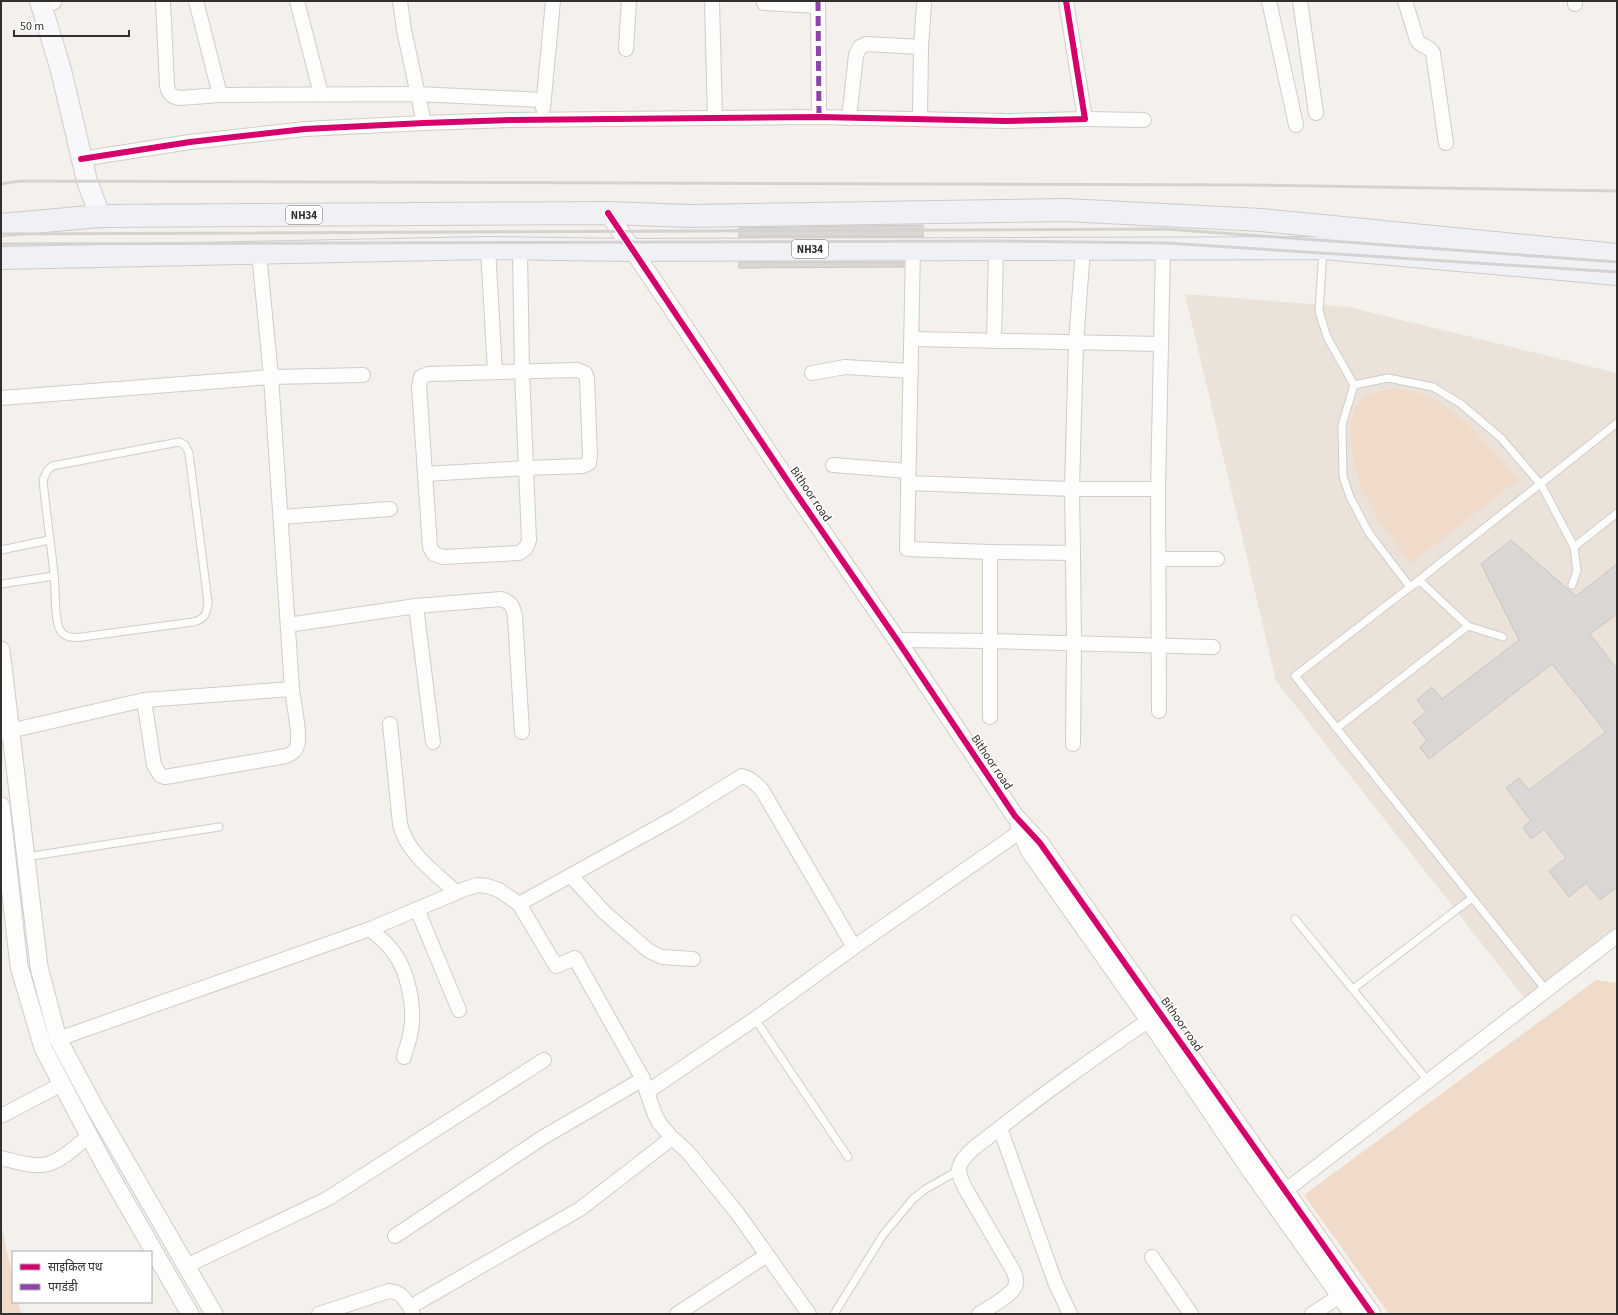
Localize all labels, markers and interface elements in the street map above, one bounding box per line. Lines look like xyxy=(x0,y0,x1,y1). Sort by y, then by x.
scale bar xyxy=(14,12,129,38)
text: 50 m xyxy=(20,18,44,35)
road number: NH34 xyxy=(286,206,322,224)
road number: NH34 xyxy=(792,240,828,258)
street label: Bithoor road xyxy=(786,463,835,525)
street label: Bithoor road xyxy=(967,731,1016,793)
street label: Bithoor road xyxy=(1156,993,1207,1055)
legend xyxy=(12,1251,152,1303)
text: साइकिल पथ xyxy=(48,1259,103,1276)
text: पगडंडी xyxy=(48,1279,78,1296)

